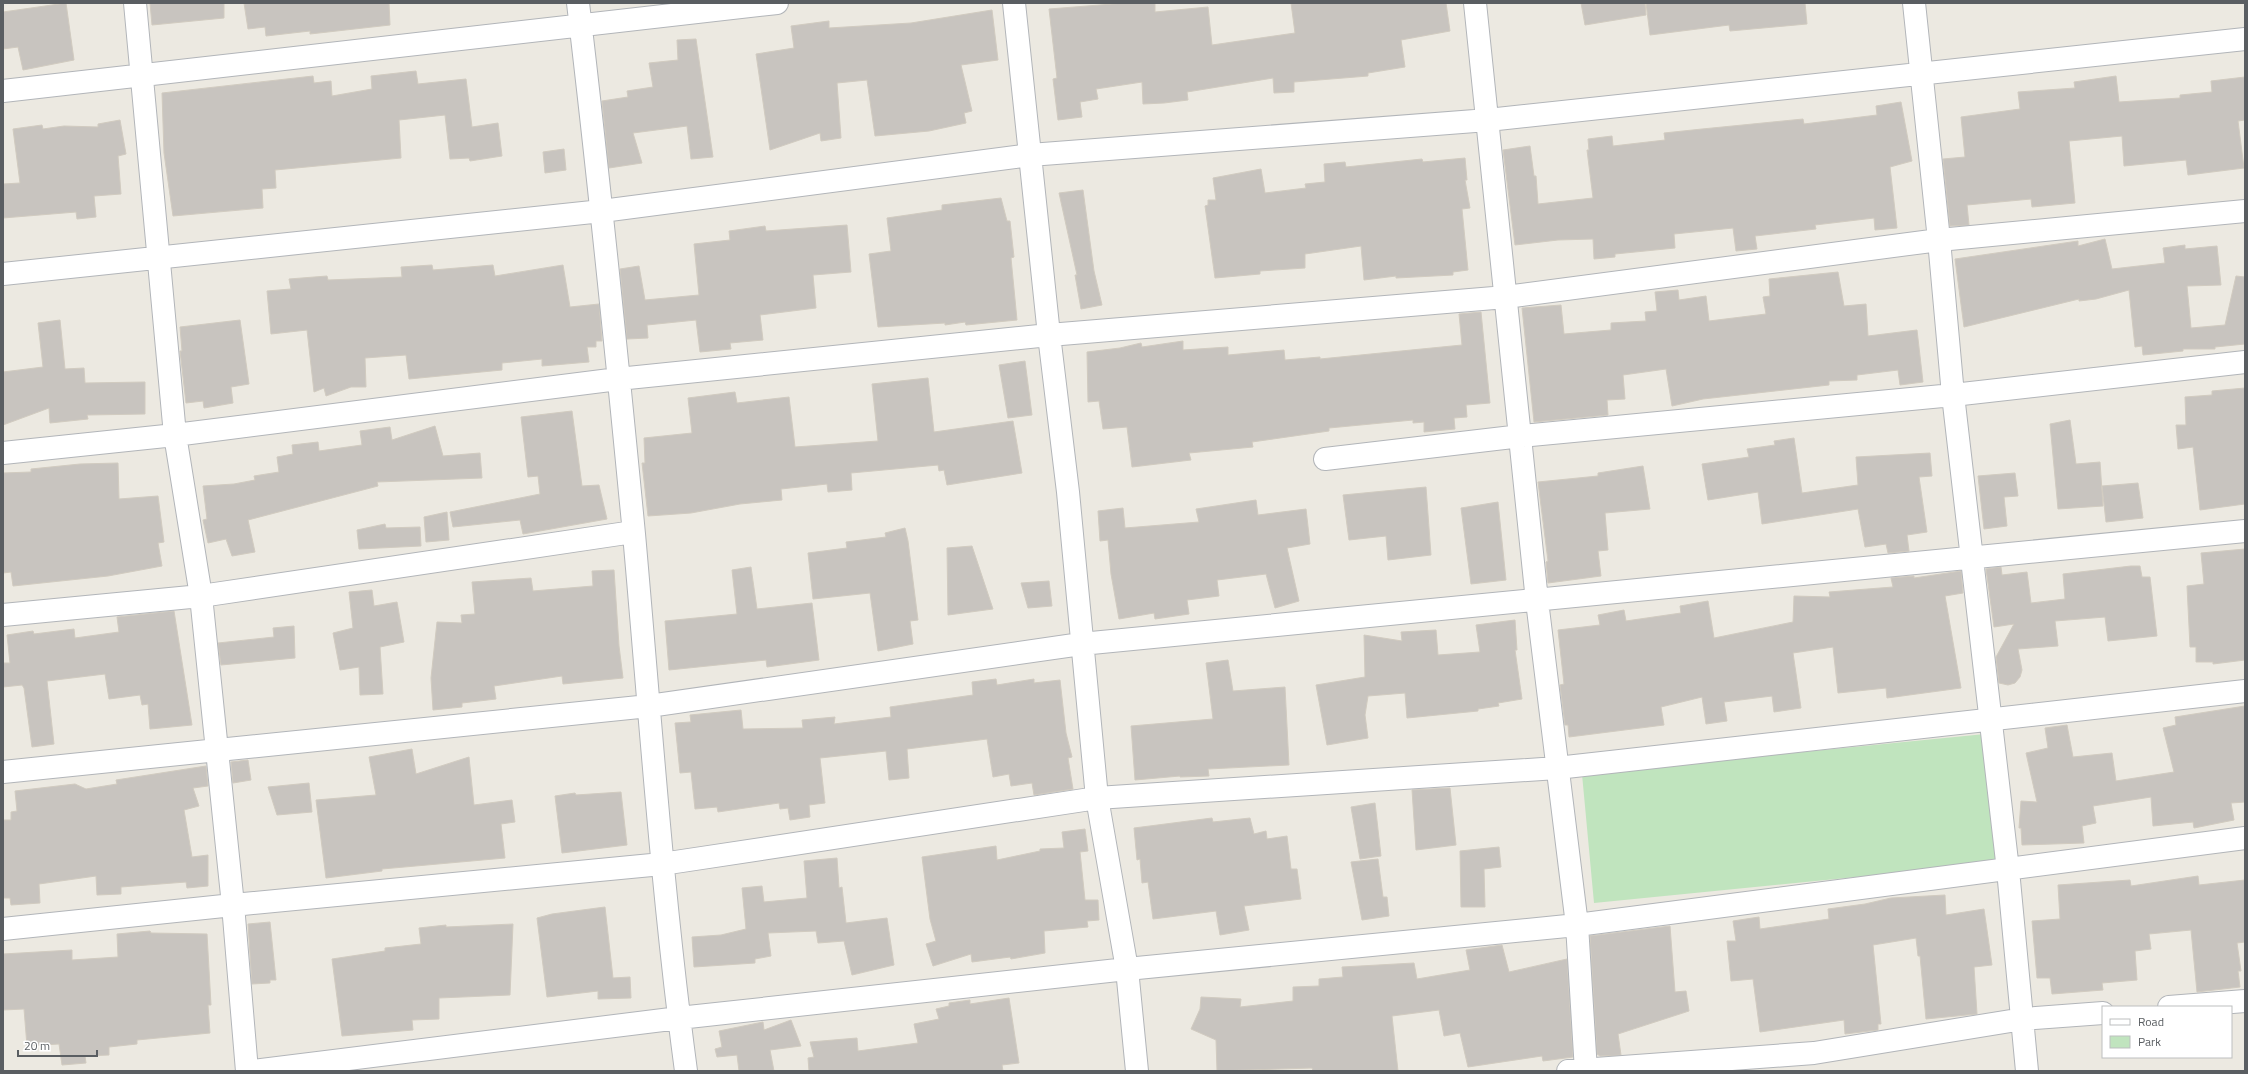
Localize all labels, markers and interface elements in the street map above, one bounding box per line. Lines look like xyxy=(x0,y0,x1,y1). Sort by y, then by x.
legend xyxy=(2102,1006,2232,1058)
text: Road xyxy=(2138,1012,2164,1031)
scale bar xyxy=(18,1032,97,1058)
text: Park xyxy=(2138,1032,2161,1051)
text: 20 m xyxy=(24,1036,50,1055)

